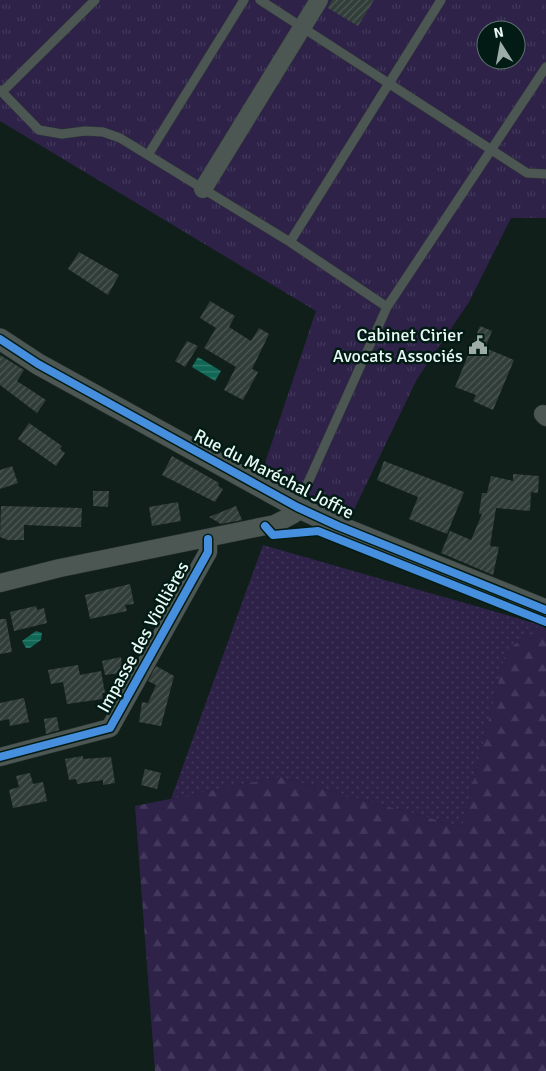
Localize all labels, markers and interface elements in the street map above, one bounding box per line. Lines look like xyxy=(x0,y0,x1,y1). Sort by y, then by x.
north arrow xyxy=(476,20,526,70)
text: N xyxy=(492,23,505,42)
place label: Cabinet Cirier Avocats Associés xyxy=(333,324,463,367)
public building icon: Cabinet Cirier Avocats Associés xyxy=(467,334,489,356)
street label: Rue du Maréchal Joffre xyxy=(190,424,358,524)
street label: Impasse des Viollières xyxy=(92,558,194,716)

